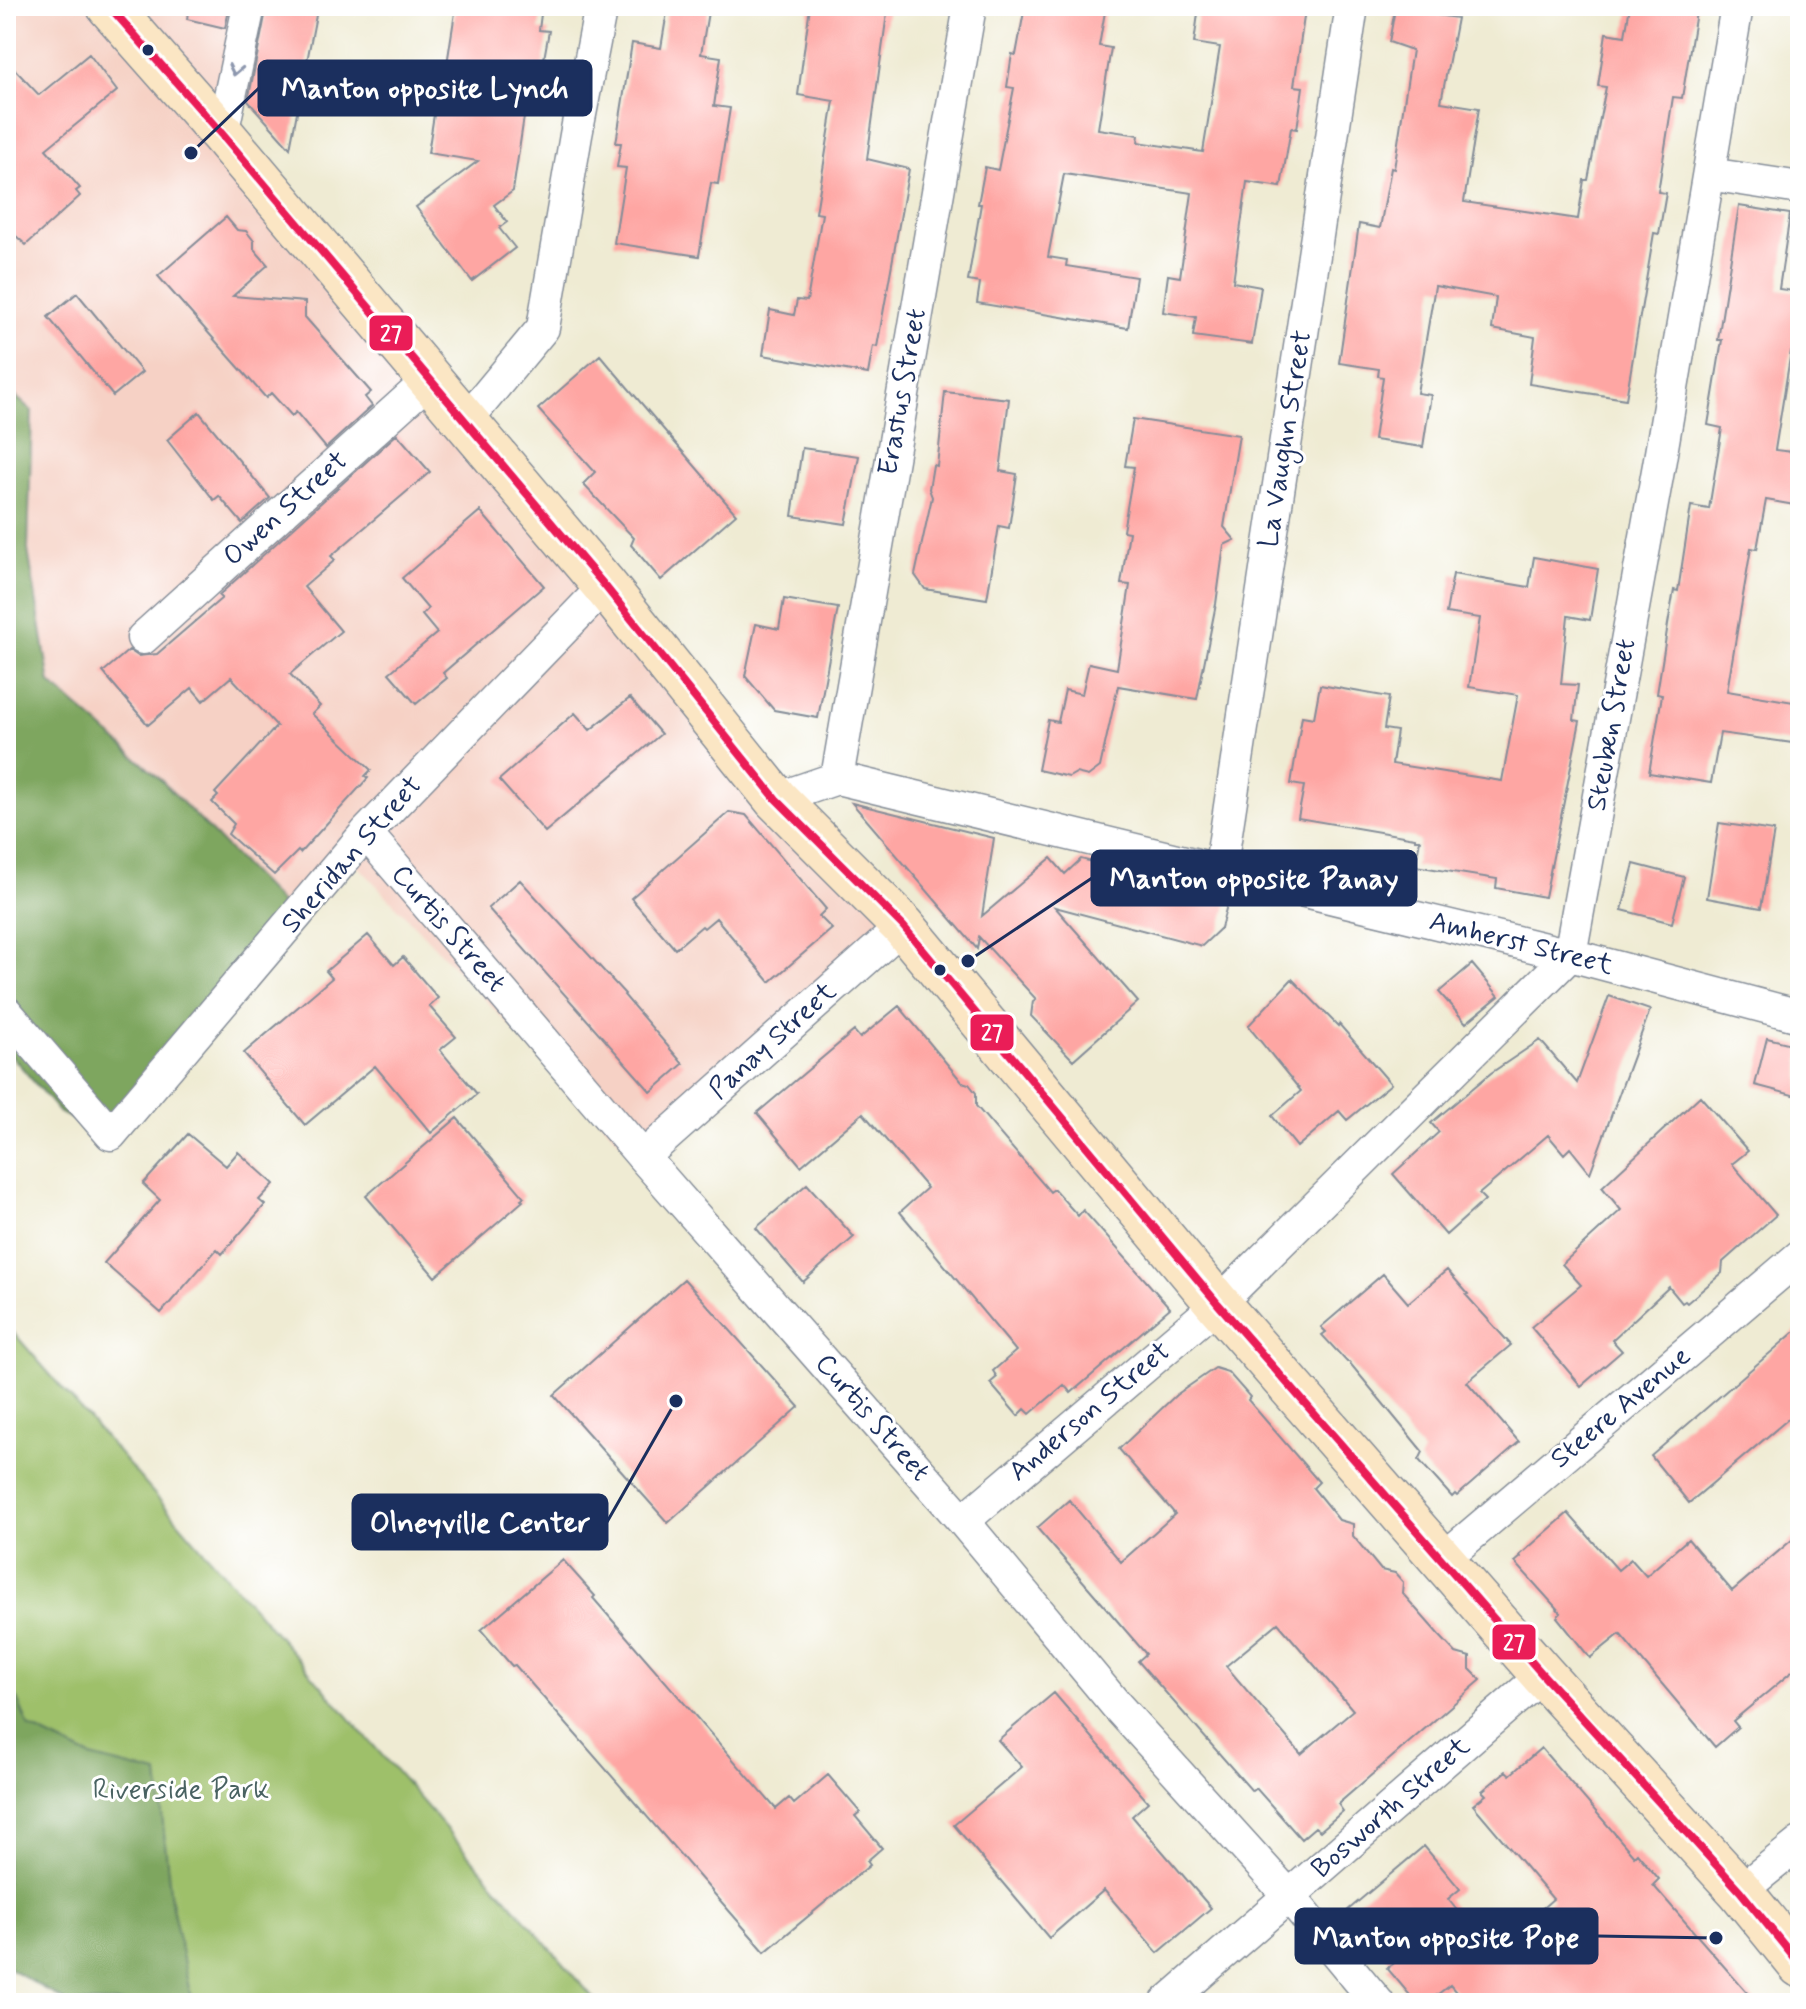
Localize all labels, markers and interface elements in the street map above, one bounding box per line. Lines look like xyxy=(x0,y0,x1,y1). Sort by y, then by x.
unlabelled marker xyxy=(140,42,156,58)
callout: Manton opposite Lynch xyxy=(259,61,591,115)
one-way arrow xyxy=(227,63,244,76)
text: Manton opposite Lynch xyxy=(281,70,569,109)
street label: Erastus Street xyxy=(870,306,936,478)
line badge: 27 xyxy=(368,314,414,352)
text: 27 xyxy=(380,321,402,349)
street label: La Vaughn Street xyxy=(1251,328,1323,551)
street label: Owen Street xyxy=(216,443,356,575)
street label: Steuben Street xyxy=(1579,636,1645,814)
street label: Sheridan Street xyxy=(273,768,431,942)
callout: Manton opposite Panay xyxy=(1092,851,1416,905)
street label: Curtis Street xyxy=(382,857,514,1001)
text: Manton opposite Panay xyxy=(1109,860,1399,899)
street label: Amherst Street xyxy=(1425,903,1617,985)
unlabelled marker xyxy=(932,962,948,978)
street label: Panay Street xyxy=(701,974,845,1108)
line badge: 27 xyxy=(969,1013,1015,1052)
text: 27 xyxy=(981,1020,1003,1048)
street label: Anderson Street xyxy=(1001,1333,1179,1491)
street label: Steere Avenue xyxy=(1543,1338,1699,1478)
street label: Curtis Street xyxy=(806,1346,938,1490)
callout: Olneyville Center xyxy=(353,1495,607,1549)
text: Olneyville Center xyxy=(370,1504,591,1543)
line badge: 27 xyxy=(1491,1623,1537,1661)
text: 27 xyxy=(1503,1630,1525,1658)
street label: Bosworth Street xyxy=(1304,1728,1479,1887)
park label: Riverside Park xyxy=(93,1772,270,1809)
callout: Manton opposite Pope xyxy=(1296,1909,1597,1963)
text: Manton opposite Pope xyxy=(1312,1919,1580,1958)

